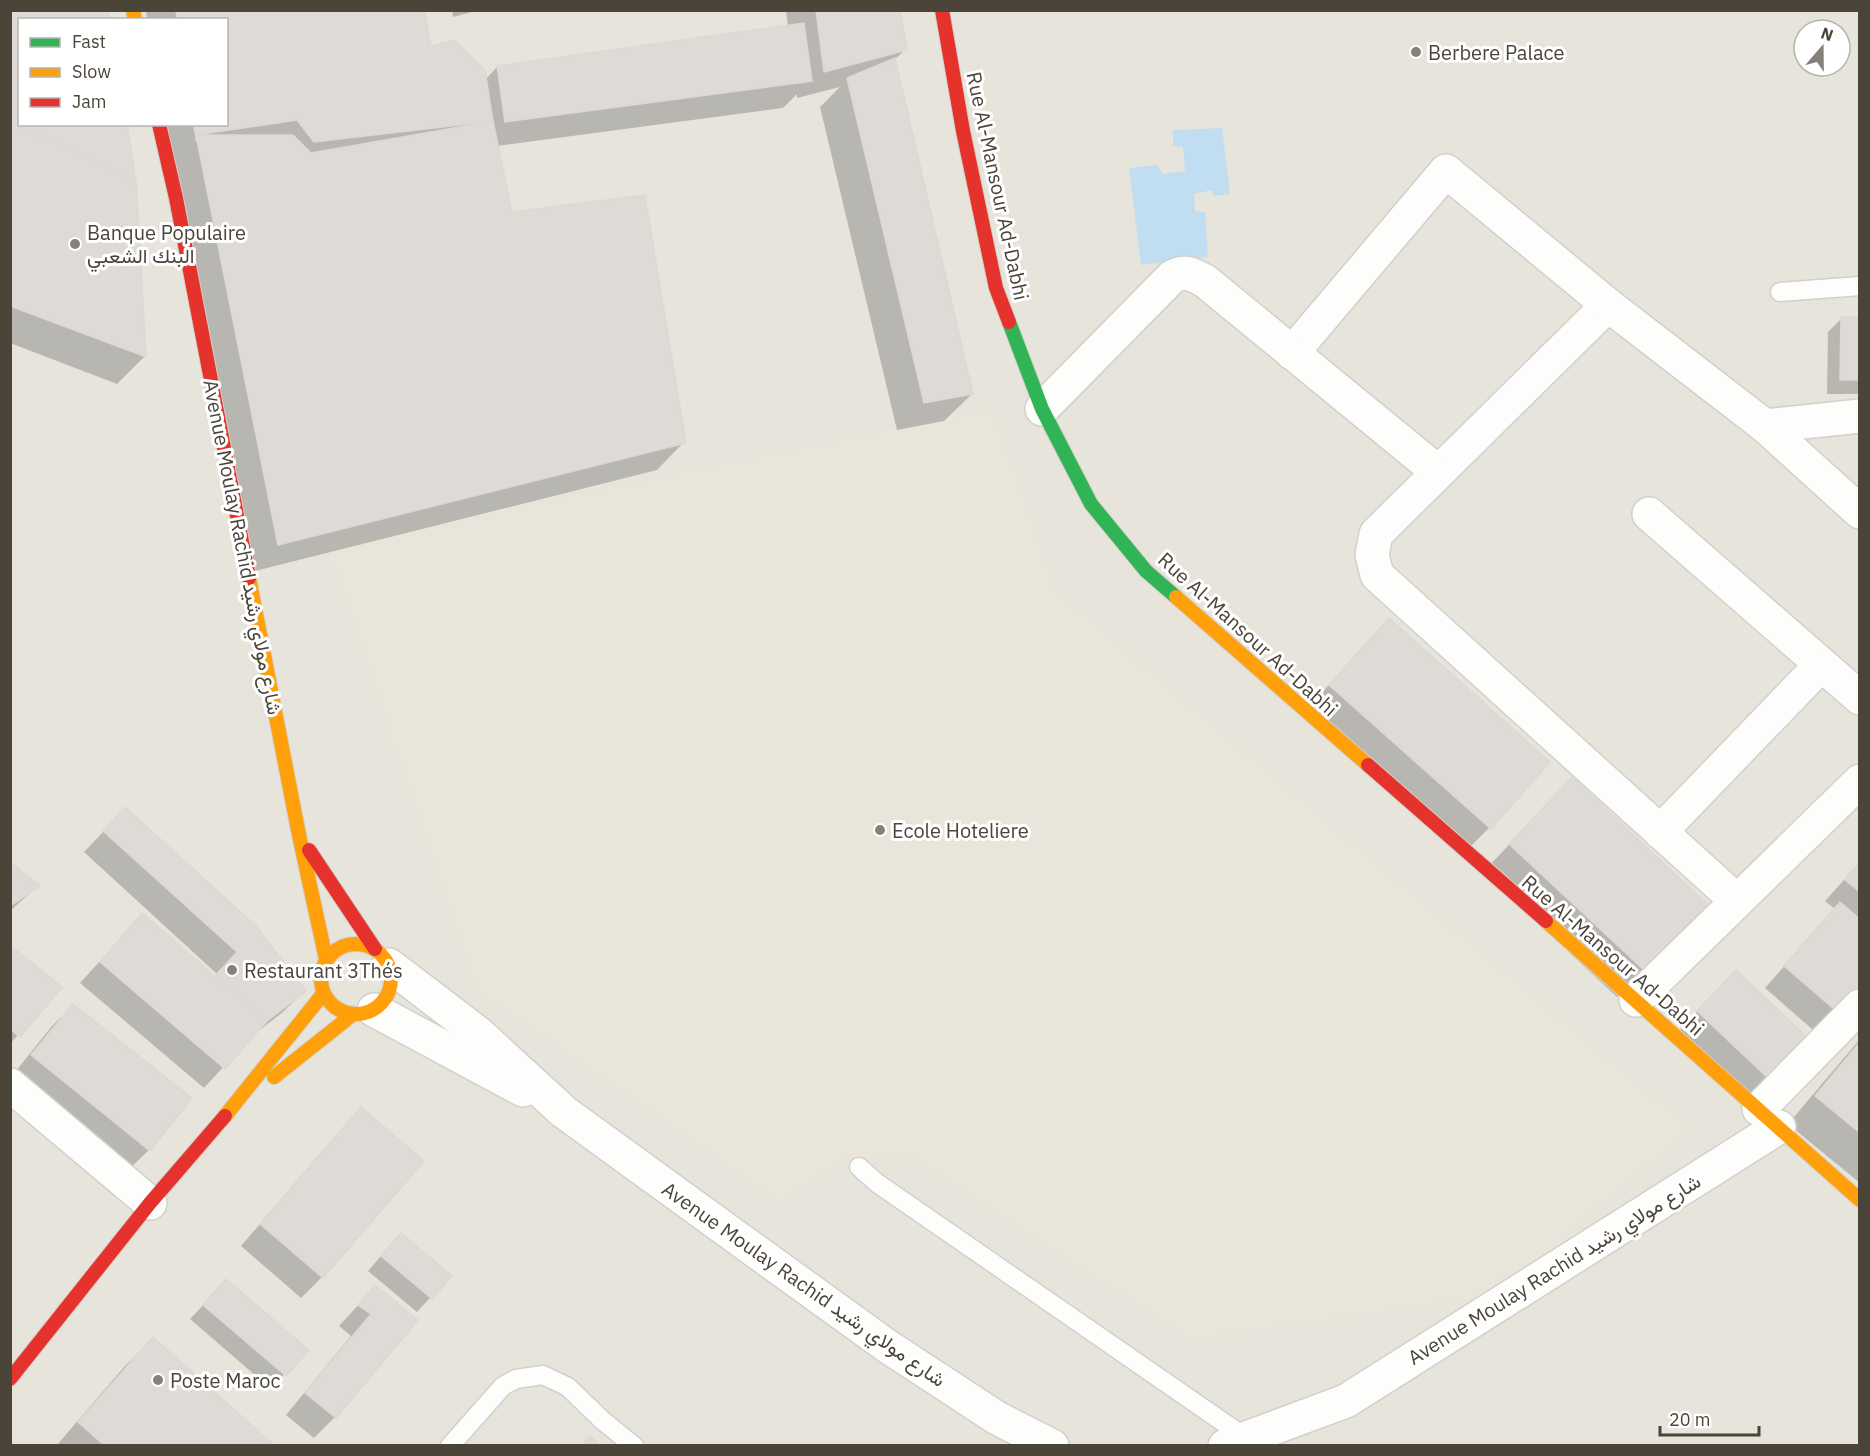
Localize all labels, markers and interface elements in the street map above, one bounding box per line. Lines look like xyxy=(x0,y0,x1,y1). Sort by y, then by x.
legend xyxy=(18,18,228,126)
north arrow xyxy=(1792,18,1852,78)
text: N xyxy=(1818,23,1836,45)
text: Fast xyxy=(72,30,106,53)
place label: Berbere Palace xyxy=(1428,39,1565,66)
marker: Berbere Palace xyxy=(1409,45,1423,59)
text: Slow xyxy=(72,60,111,83)
street label: Rue Al-Mansour Ad-Dabhi xyxy=(961,69,1035,303)
text: Jam xyxy=(72,90,107,113)
place label: Banque Populaire البنك الشعبي xyxy=(87,219,246,273)
marker: Banque Populaire البنك الشعبي xyxy=(68,237,82,251)
street label: Avenue Moulay Rachid شارع مولاي رشيد xyxy=(193,377,289,718)
street label: Rue Al-Mansour Ad-Dabhi xyxy=(1152,546,1344,722)
place label: Ecole Hoteliere xyxy=(892,817,1029,844)
marker: Ecole Hoteliere xyxy=(873,823,887,837)
street label: Rue Al-Mansour Ad-Dabhi xyxy=(1516,868,1710,1042)
place label: Restaurant 3Thés xyxy=(244,957,403,984)
marker: Restaurant 3Thés xyxy=(225,963,239,977)
street label: Avenue Moulay Rachid شارع مولاي رشيد xyxy=(1402,1167,1708,1374)
street label: Avenue Moulay Rachid شارع مولاي رشيد xyxy=(654,1175,951,1396)
place label: Poste Maroc xyxy=(170,1367,281,1394)
marker: Poste Maroc xyxy=(151,1373,165,1387)
scale bar xyxy=(1660,1399,1759,1437)
text: 20 m xyxy=(1669,1408,1711,1431)

